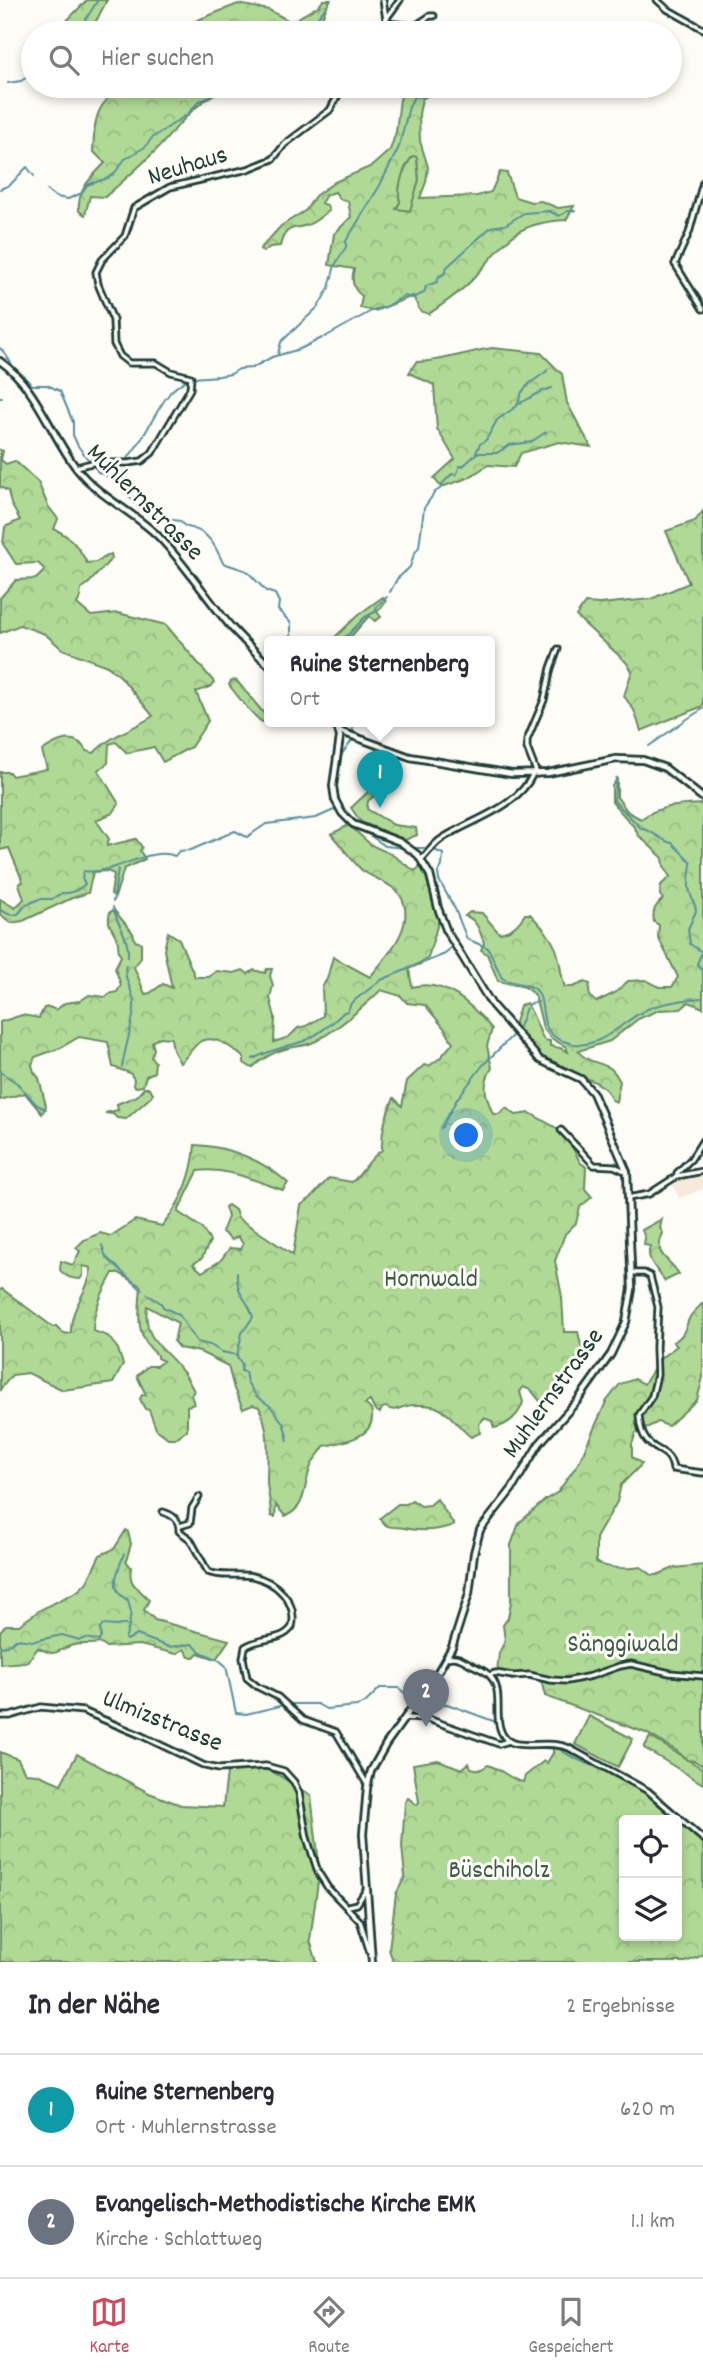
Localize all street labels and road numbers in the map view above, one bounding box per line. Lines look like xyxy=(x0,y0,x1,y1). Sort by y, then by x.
street label: Neuhaus xyxy=(144,137,232,197)
street label: Muhlernstrasse xyxy=(77,436,211,570)
street label: Muhlernstrasse xyxy=(494,1321,614,1467)
street label: Ulmizstrasse xyxy=(96,1681,228,1763)

